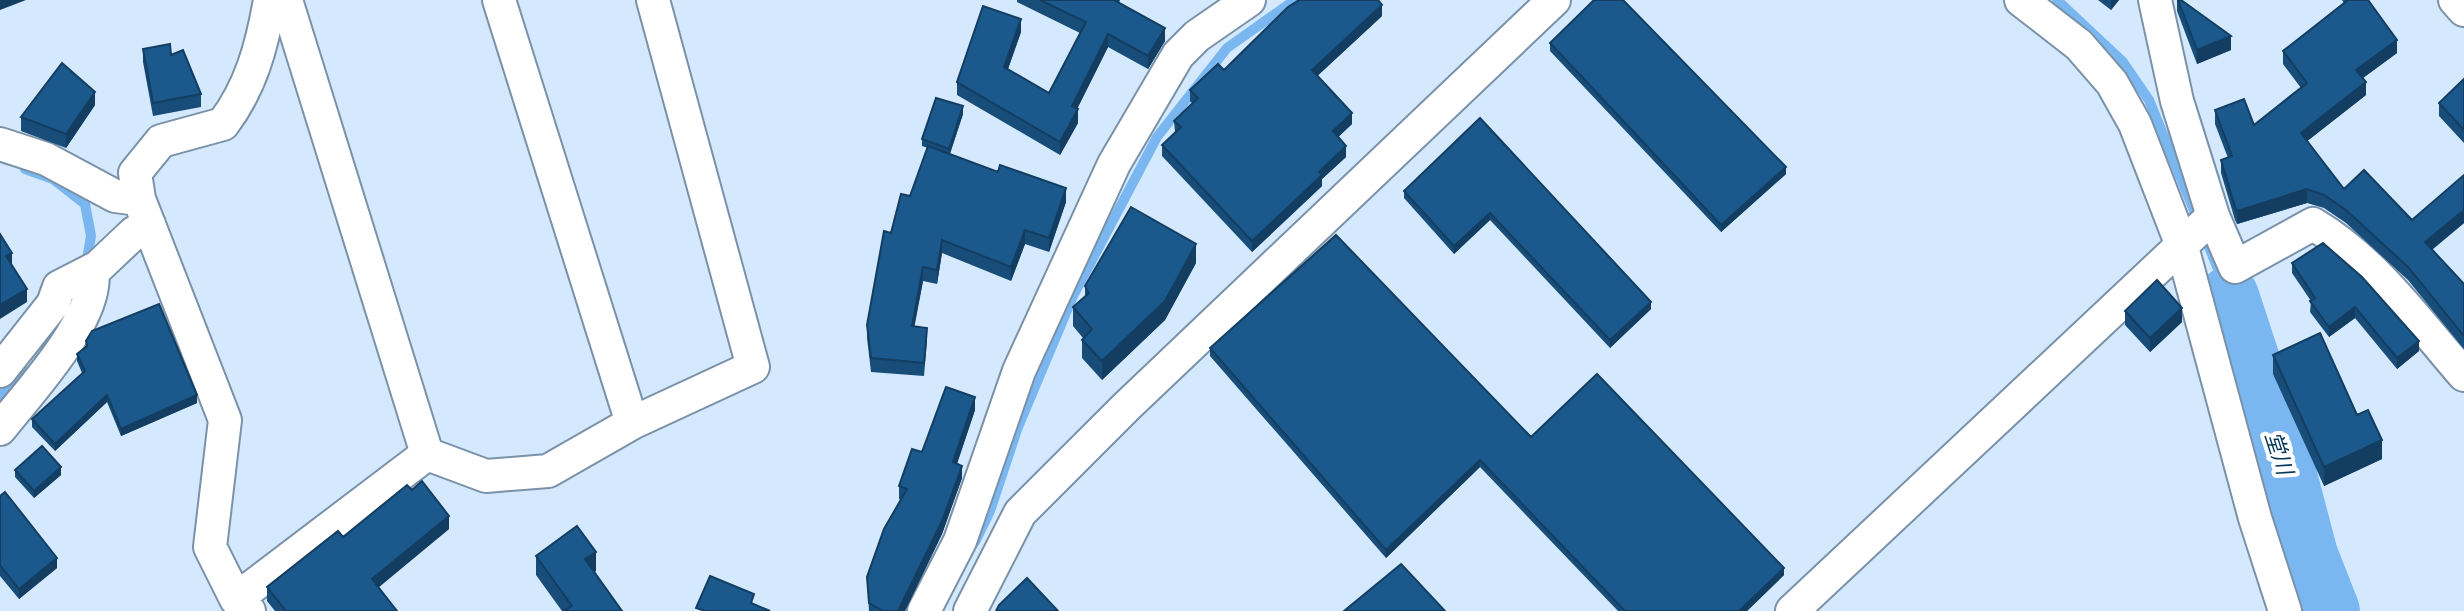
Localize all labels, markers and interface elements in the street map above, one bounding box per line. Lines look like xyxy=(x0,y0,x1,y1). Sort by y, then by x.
water label: 堂川 xyxy=(2259,428,2299,480)

